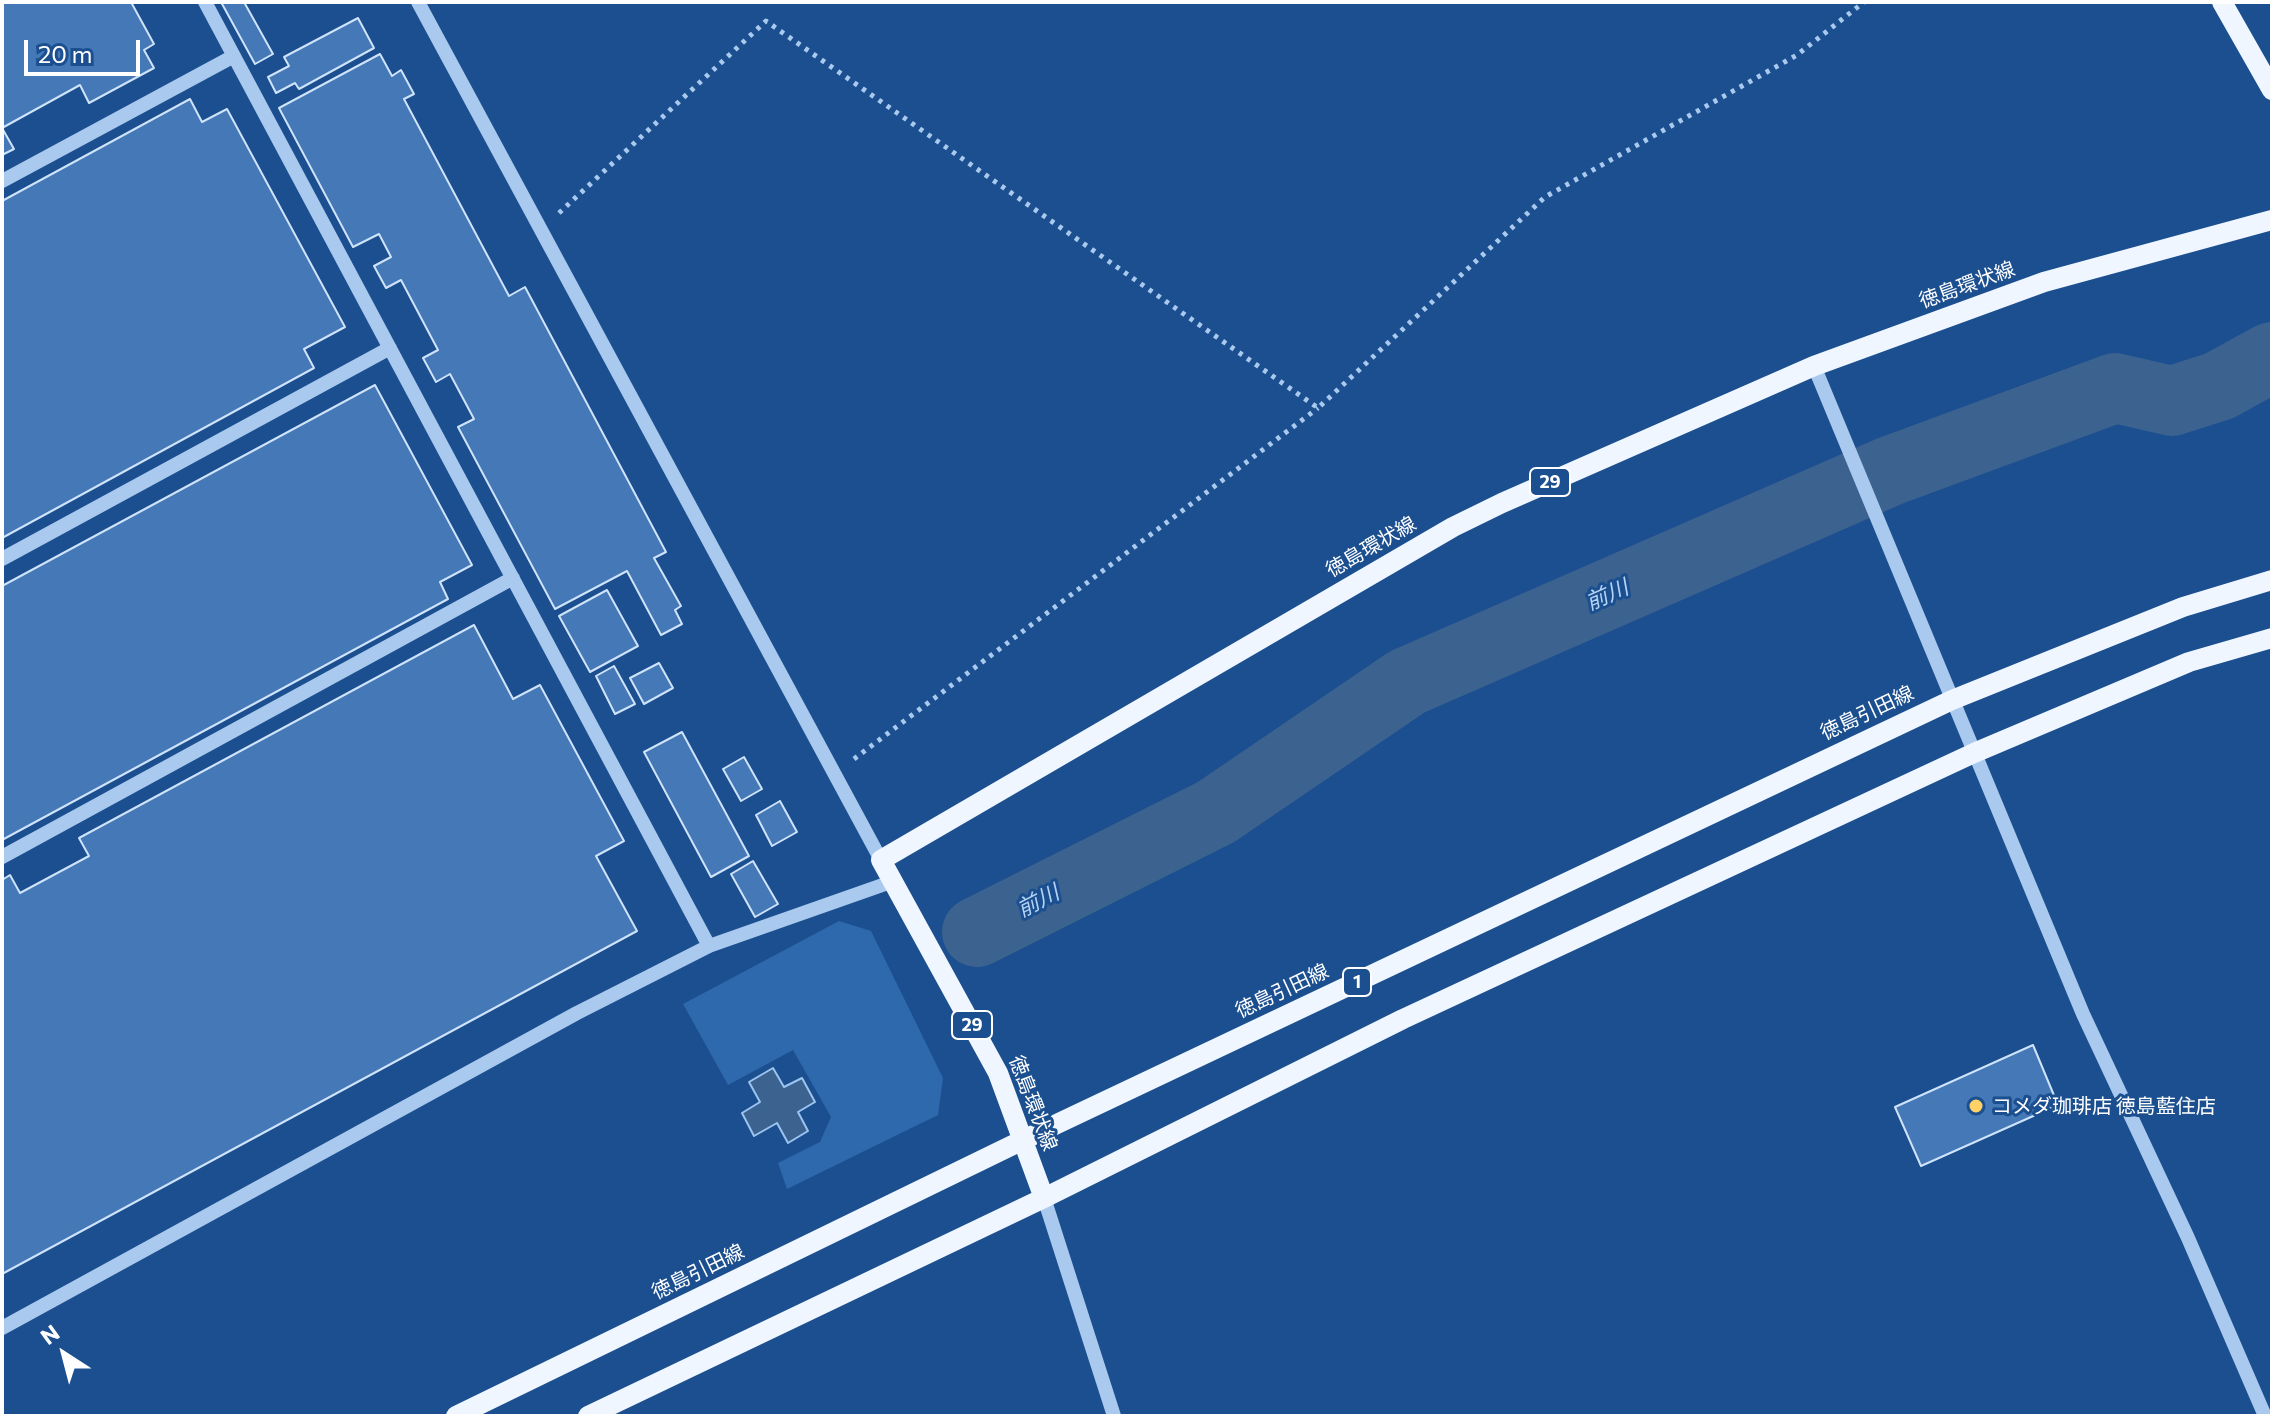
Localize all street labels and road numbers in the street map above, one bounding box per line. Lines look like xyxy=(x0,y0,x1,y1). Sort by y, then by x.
street label: 徳島環状線 xyxy=(1916,257,2018,313)
road number: 29 xyxy=(1530,468,1570,496)
street label: 徳島環状線 xyxy=(1322,512,1420,582)
street label: 徳島引田線 xyxy=(1817,681,1917,745)
street label: 徳島引田線 xyxy=(1232,959,1332,1023)
road number: 1 xyxy=(1343,968,1371,996)
road number: 29 xyxy=(952,1011,992,1039)
street label: 徳島環状線 xyxy=(1004,1052,1062,1154)
street label: 徳島引田線 xyxy=(648,1239,748,1305)

